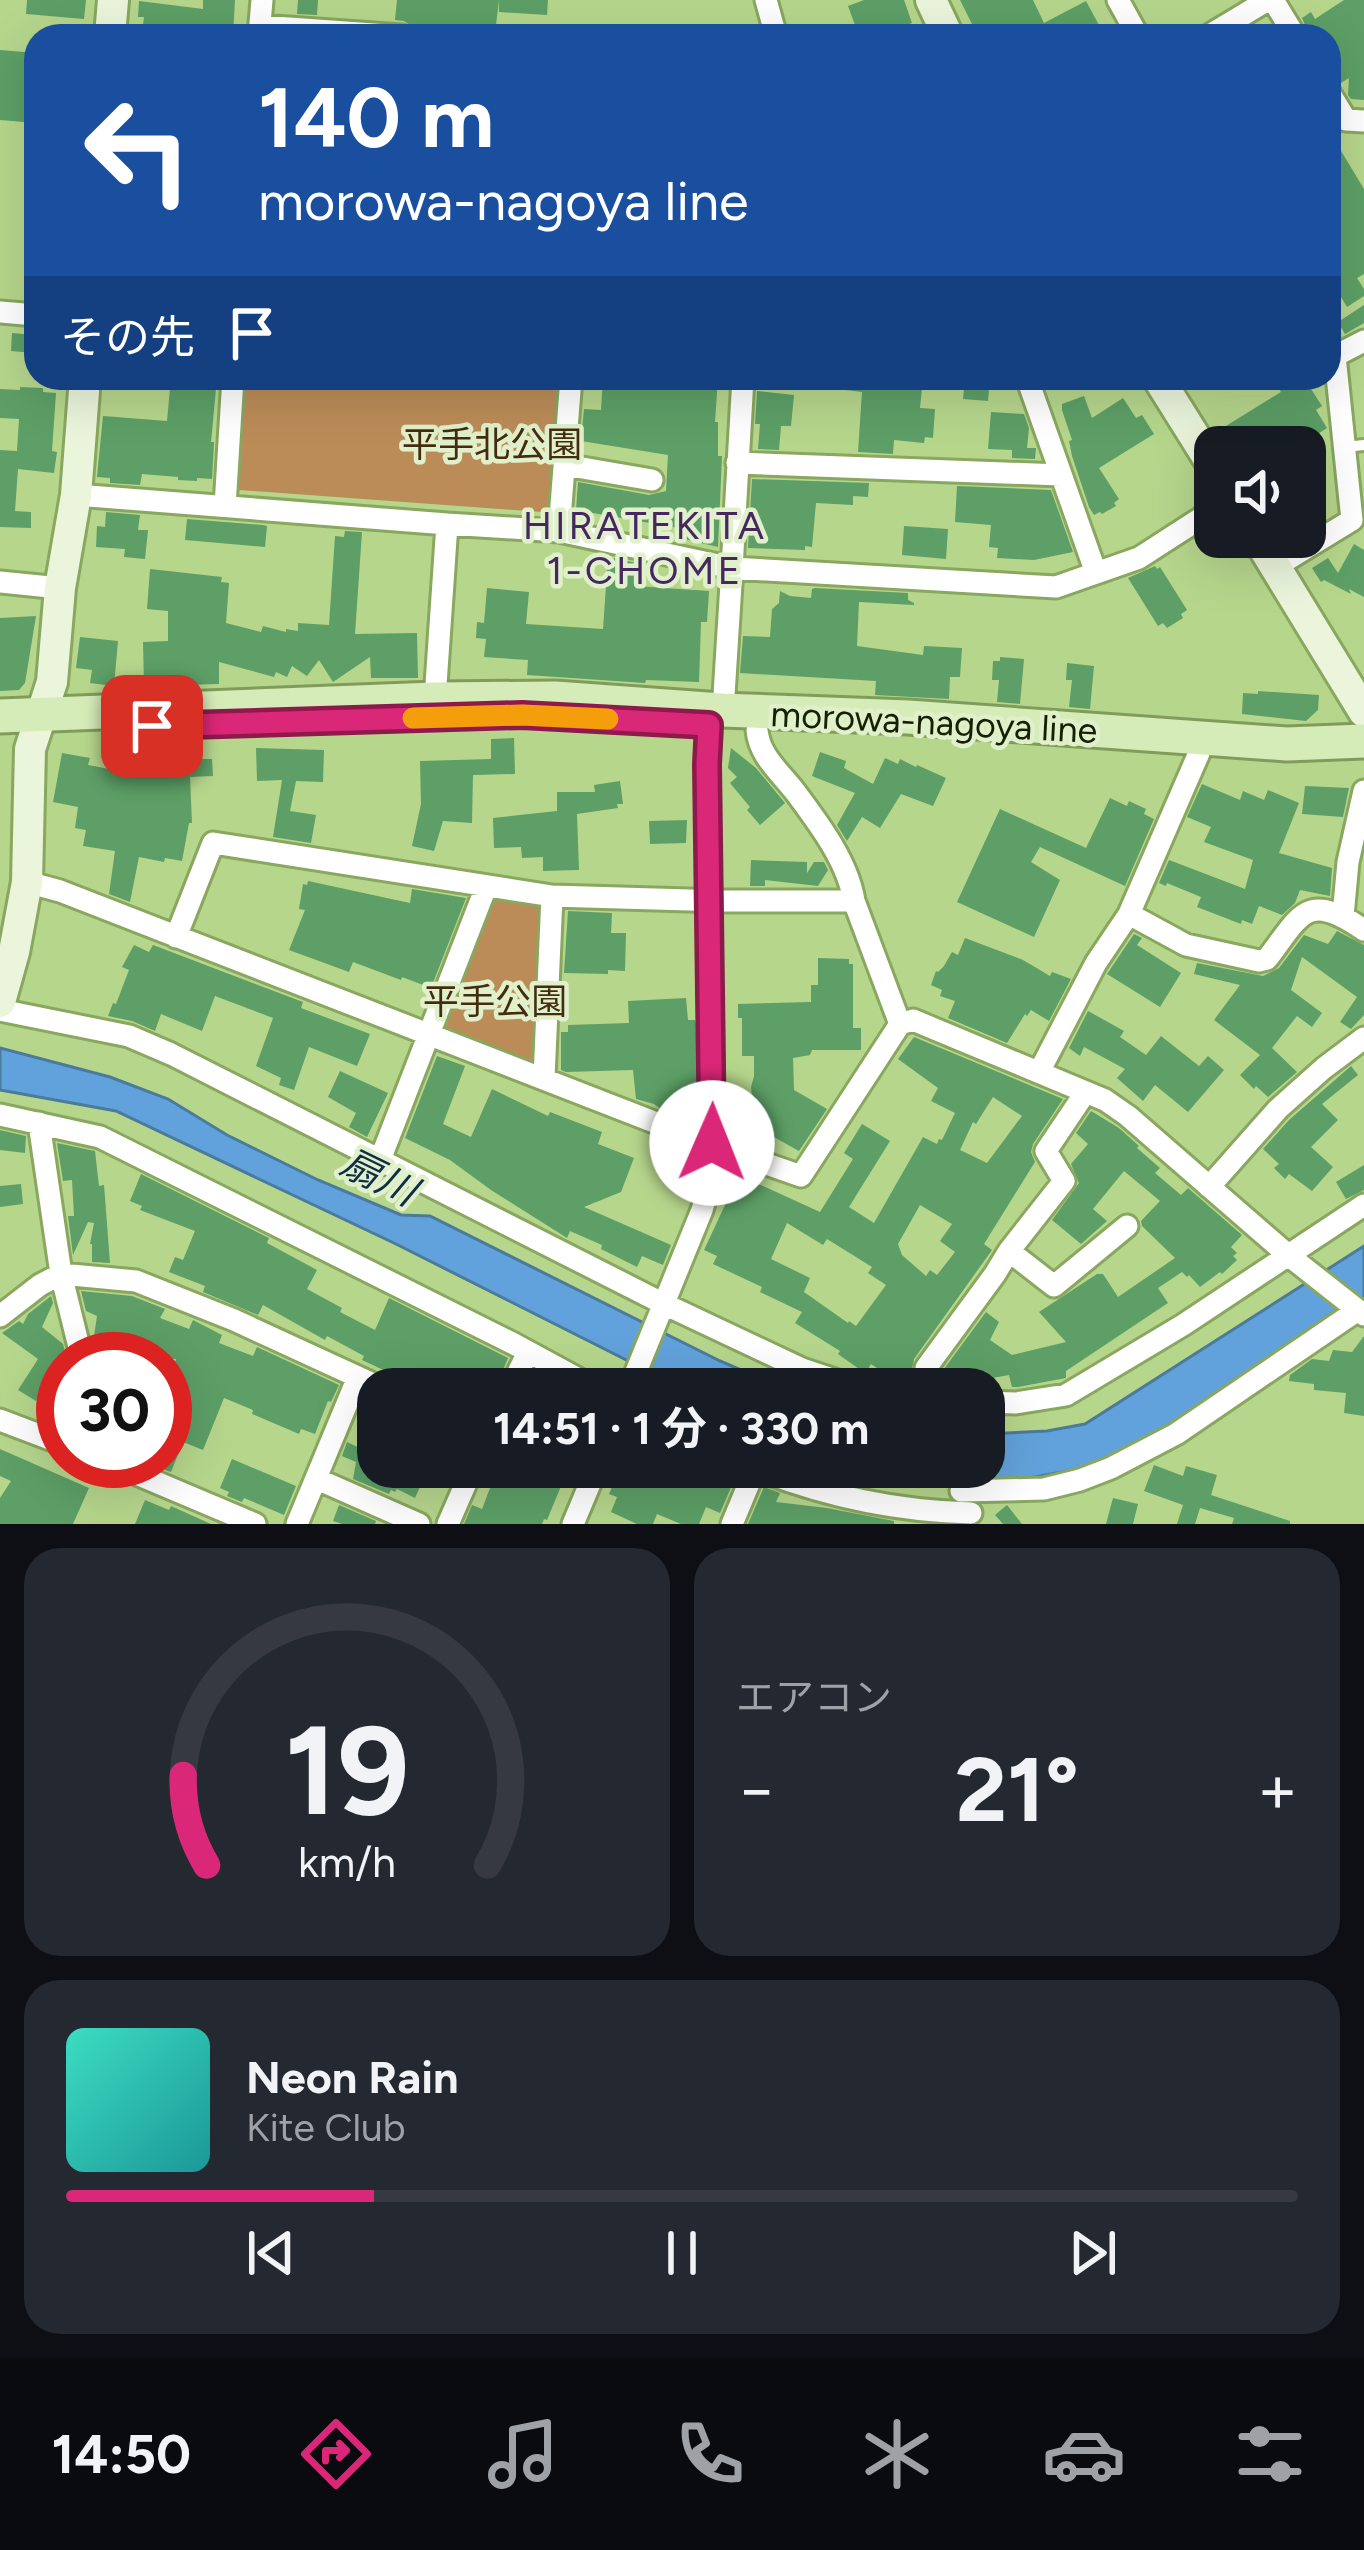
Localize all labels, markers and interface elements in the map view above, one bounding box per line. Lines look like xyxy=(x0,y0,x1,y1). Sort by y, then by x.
text: 140 m xyxy=(258,67,494,168)
icon: left xyxy=(60,72,216,228)
text: morowa-nagoya line xyxy=(258,169,749,234)
icon: arrive xyxy=(219,300,285,366)
text: その先 xyxy=(60,310,195,364)
park label: 平手北公園 xyxy=(402,423,582,466)
map controls xyxy=(1194,426,1326,558)
button: sound xyxy=(1194,426,1326,558)
district label: HIRATEKITA 1-CHOME xyxy=(523,502,767,594)
pin xyxy=(101,675,203,777)
street label: morowa-nagoya line xyxy=(770,692,1098,752)
icon: arrive xyxy=(119,693,185,759)
park label: 平手公園 xyxy=(423,980,567,1023)
position arrow xyxy=(649,1080,775,1206)
water label: 扇川 xyxy=(334,1139,428,1217)
speed limit sign: 30 xyxy=(36,1332,192,1488)
text: 14:51 · 1 分 · 330 m xyxy=(493,1401,869,1455)
text: エアコン xyxy=(736,1674,892,1721)
text: 19 xyxy=(284,1695,410,1845)
text: 21° xyxy=(955,1735,1079,1844)
text: − xyxy=(736,1749,777,1829)
text: + xyxy=(1257,1749,1298,1829)
text: km/h xyxy=(298,1836,396,1888)
text: Neon Rain xyxy=(246,2050,459,2104)
text: Kite Club xyxy=(246,2104,406,2151)
icon: previous xyxy=(238,2220,304,2286)
icon: pause xyxy=(649,2220,715,2286)
icon: next xyxy=(1060,2220,1126,2286)
icon: directions xyxy=(294,2412,378,2496)
icon: music xyxy=(481,2412,565,2496)
icon: phone xyxy=(668,2412,752,2496)
icon: climate xyxy=(855,2412,939,2496)
icon: car xyxy=(1042,2412,1126,2496)
icon: filters xyxy=(1228,2412,1312,2496)
text: 14:50 xyxy=(51,2422,191,2487)

